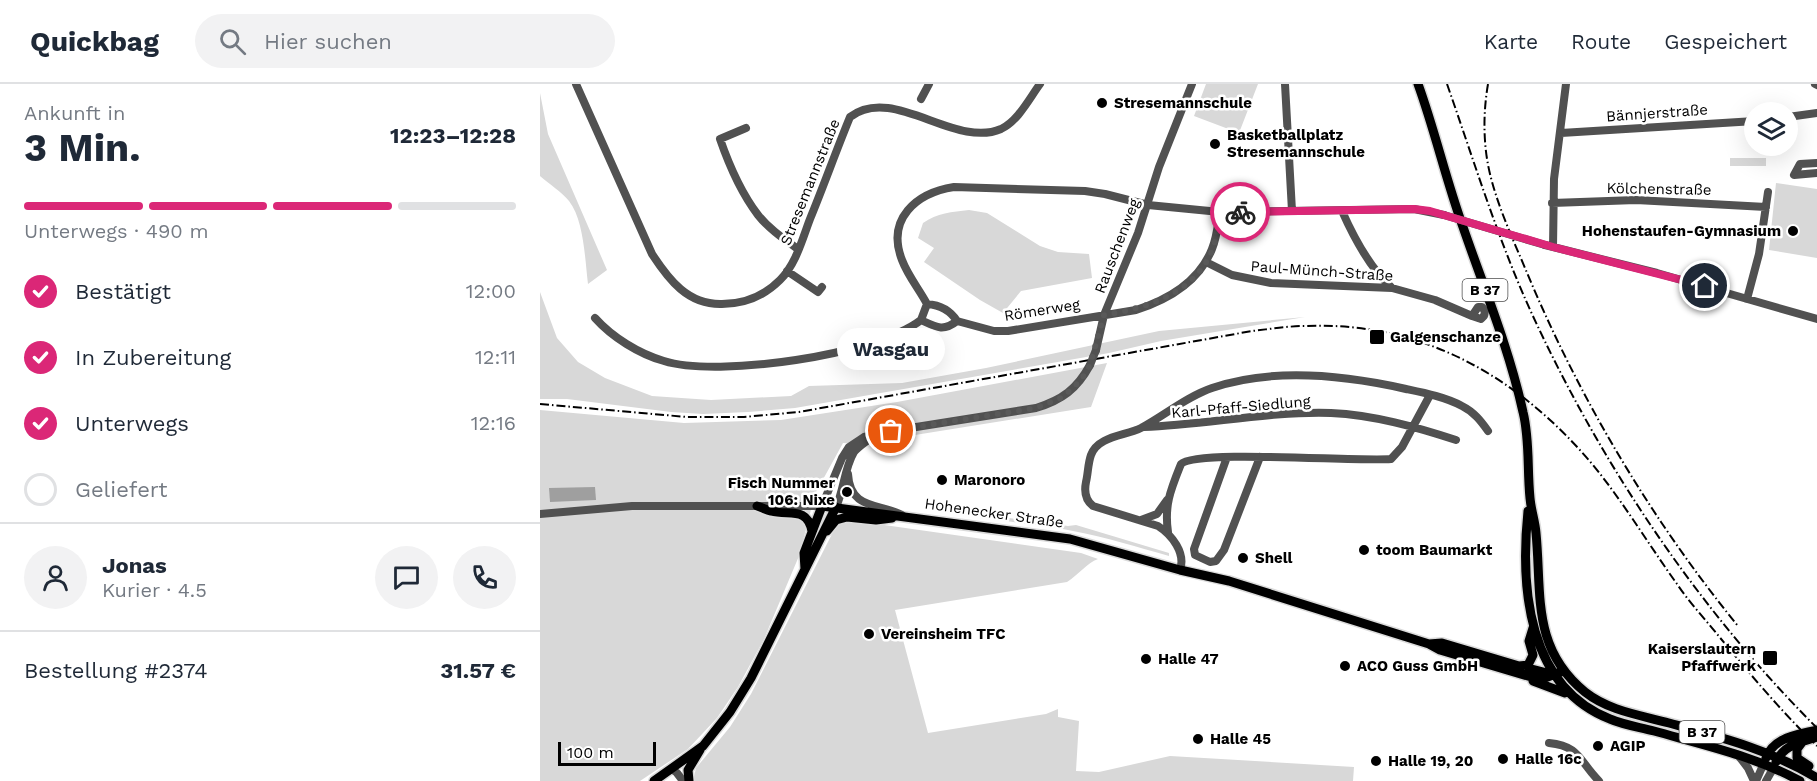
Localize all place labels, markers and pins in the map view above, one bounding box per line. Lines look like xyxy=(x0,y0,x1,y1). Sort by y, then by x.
place label: Stresemannschule xyxy=(1114,94,1252,112)
marker: Stresemannschule xyxy=(1095,96,1109,110)
place label: Basketballplatz Stresemannschule xyxy=(1227,126,1365,161)
marker: Basketballplatz Stresemannschule xyxy=(1208,137,1222,151)
place label: Hohenstaufen-Gymnasium xyxy=(1582,222,1781,240)
marker: Hohenstaufen-Gymnasium xyxy=(1786,224,1800,238)
pin xyxy=(1679,260,1730,311)
marker: Galgenschanze xyxy=(1368,328,1386,346)
place label: Galgenschanze xyxy=(1390,328,1501,346)
callout: Wasgau xyxy=(837,329,945,371)
pin xyxy=(865,405,916,456)
place label: Maronoro xyxy=(954,471,1025,489)
marker: Maronoro xyxy=(935,473,949,487)
place label: Fisch Nummer 106: Nixe xyxy=(728,474,836,509)
marker: Fisch Nummer 106: Nixe xyxy=(840,485,854,499)
place label: toom Baumarkt xyxy=(1376,541,1493,559)
marker: toom Baumarkt xyxy=(1357,543,1371,557)
place label: Shell xyxy=(1255,549,1293,567)
marker: Shell xyxy=(1236,551,1250,565)
place label: Vereinsheim TFC xyxy=(881,625,1005,643)
marker: Vereinsheim TFC xyxy=(862,627,876,641)
place label: Kaiserslautern Pfaffwerk xyxy=(1648,640,1757,675)
marker: Kaiserslautern Pfaffwerk xyxy=(1761,649,1779,667)
place label: Halle 47 xyxy=(1158,650,1219,668)
marker: Halle 47 xyxy=(1139,652,1153,666)
place label: ACO Guss GmbH xyxy=(1357,657,1478,675)
marker: ACO Guss GmbH xyxy=(1338,659,1352,673)
place label: Halle 45 xyxy=(1210,730,1271,748)
marker: Halle 45 xyxy=(1191,732,1205,746)
place label: AGIP xyxy=(1610,737,1645,755)
marker: AGIP xyxy=(1591,739,1605,753)
place label: Halle 16c xyxy=(1515,750,1582,768)
place label: Halle 19, 20 xyxy=(1388,752,1473,770)
marker: Halle 16c xyxy=(1496,752,1510,766)
marker: Halle 19, 20 xyxy=(1369,754,1383,768)

